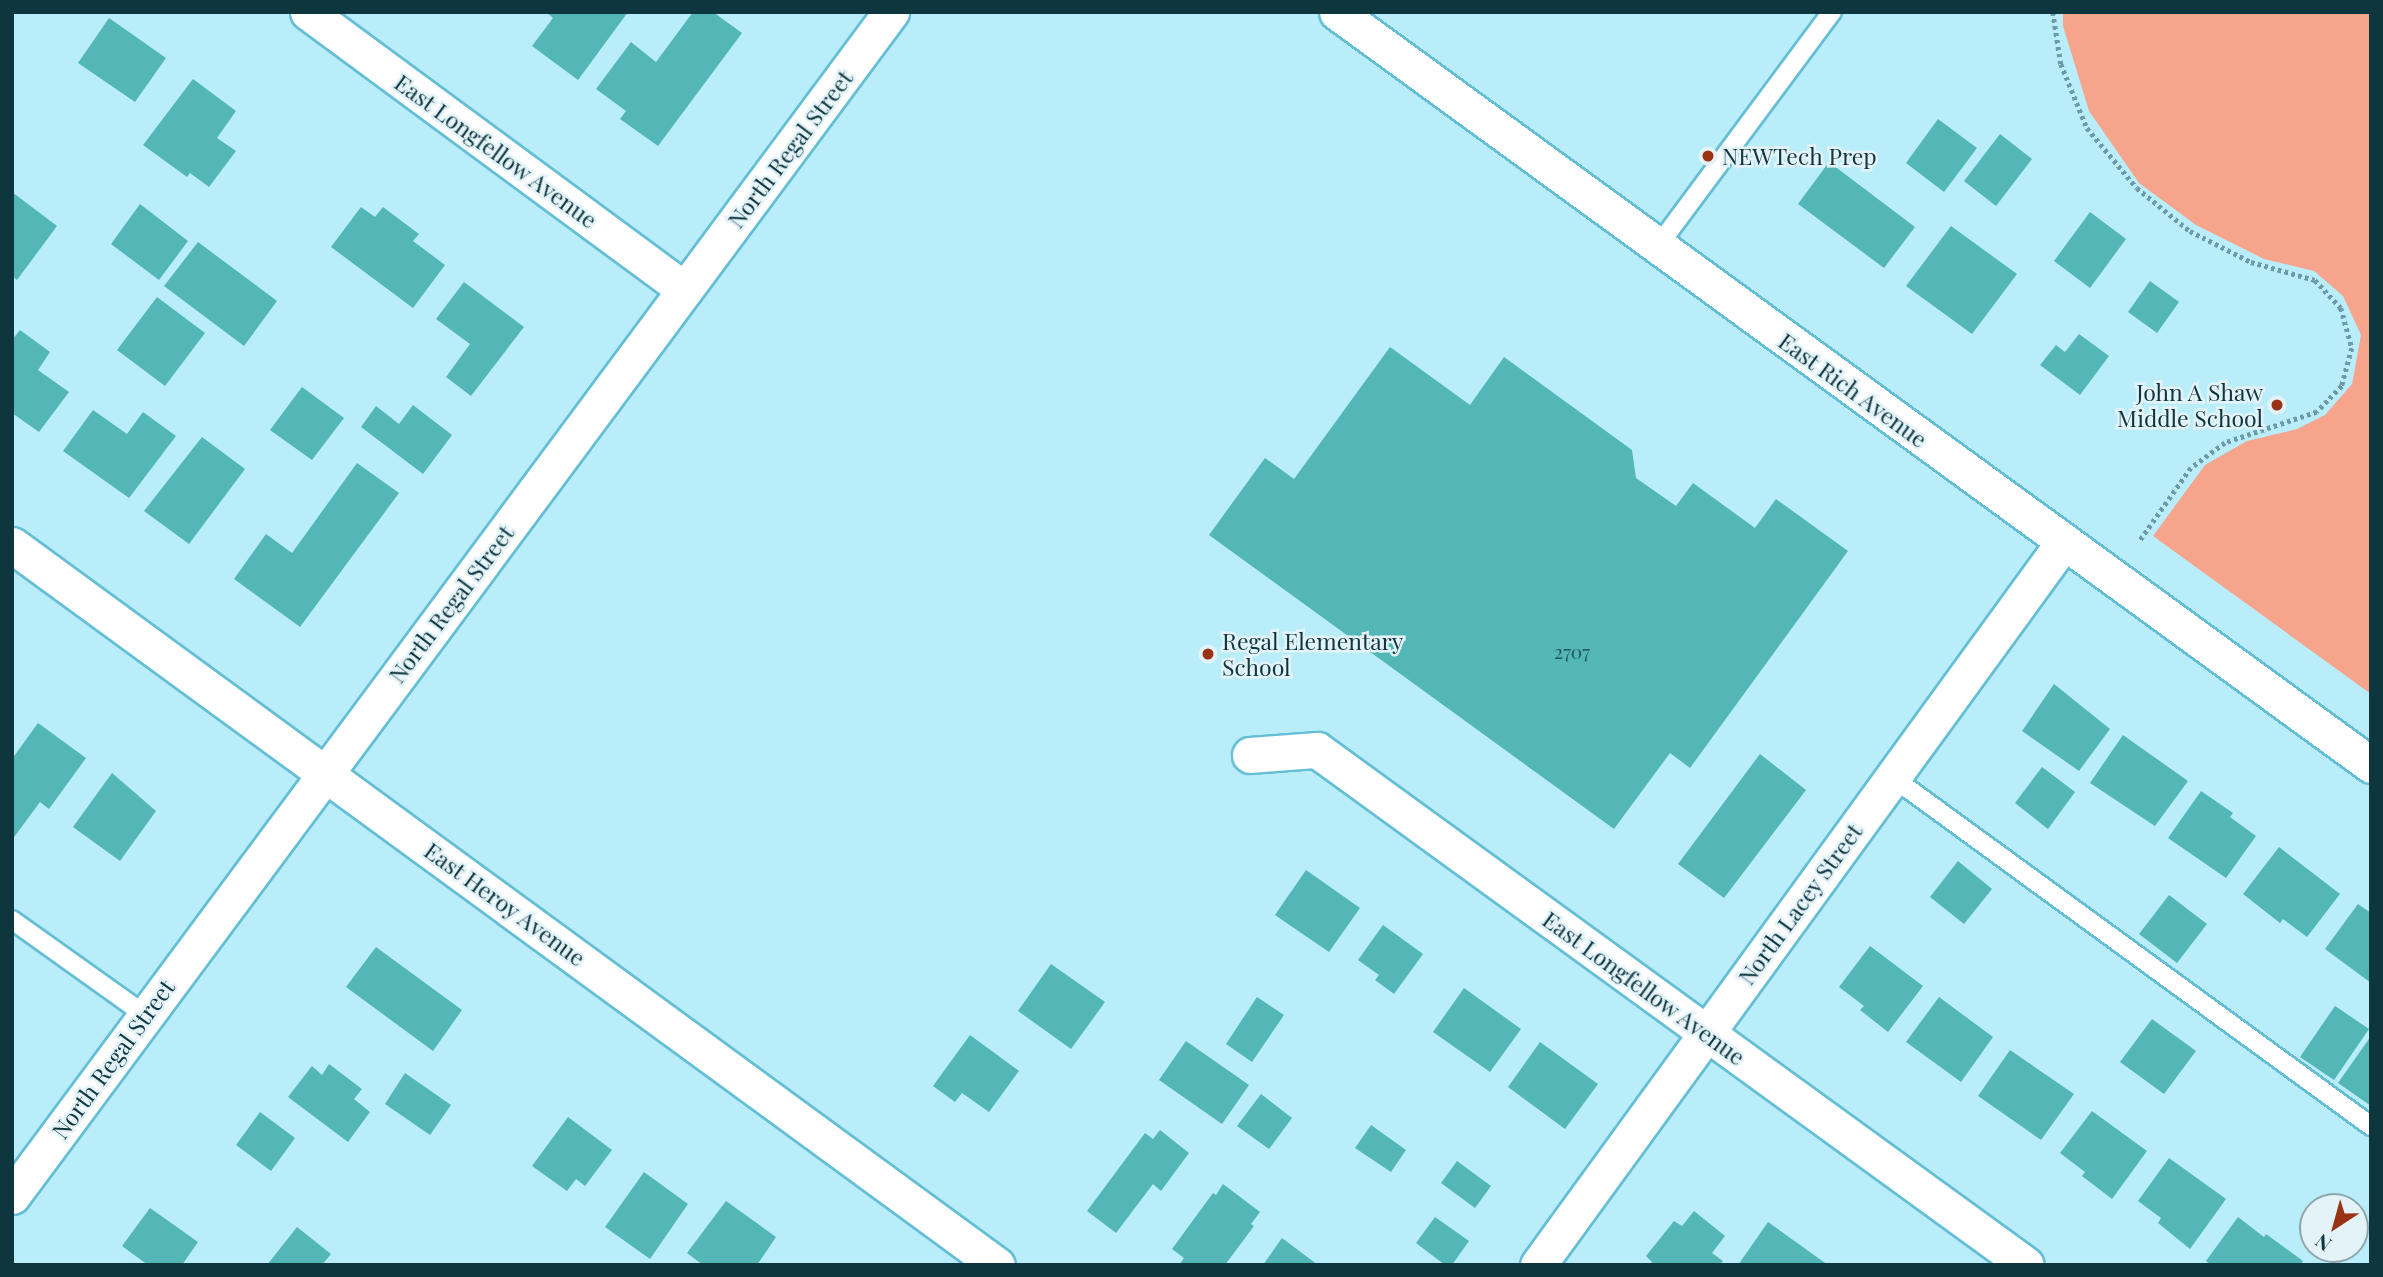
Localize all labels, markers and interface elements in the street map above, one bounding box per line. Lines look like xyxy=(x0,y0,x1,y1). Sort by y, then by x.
street label: North Regal Street xyxy=(722,65,858,233)
street label: East Longfellow Avenue xyxy=(389,68,603,234)
place label: NEWTech Prep xyxy=(1722,142,1877,170)
marker: NEWTech Prep xyxy=(1700,148,1716,164)
street label: East Rich Avenue xyxy=(1773,327,1933,453)
place label: John A Shaw Middle School xyxy=(2117,378,2263,432)
marker: John A Shaw Middle School xyxy=(2269,397,2285,413)
street label: North Regal Street xyxy=(383,520,519,688)
place label: Regal Elementary School xyxy=(1222,627,1403,681)
house number: 2707 xyxy=(1554,641,1590,663)
marker: Regal Elementary School xyxy=(1200,646,1216,662)
street label: North Lacey Street xyxy=(1732,818,1868,990)
street label: East Heroy Avenue xyxy=(419,836,591,972)
street label: East Longfellow Avenue xyxy=(1537,905,1751,1071)
street label: North Regal Street xyxy=(46,974,180,1144)
north arrow xyxy=(2299,1193,2369,1263)
text: N xyxy=(2310,1229,2336,1258)

